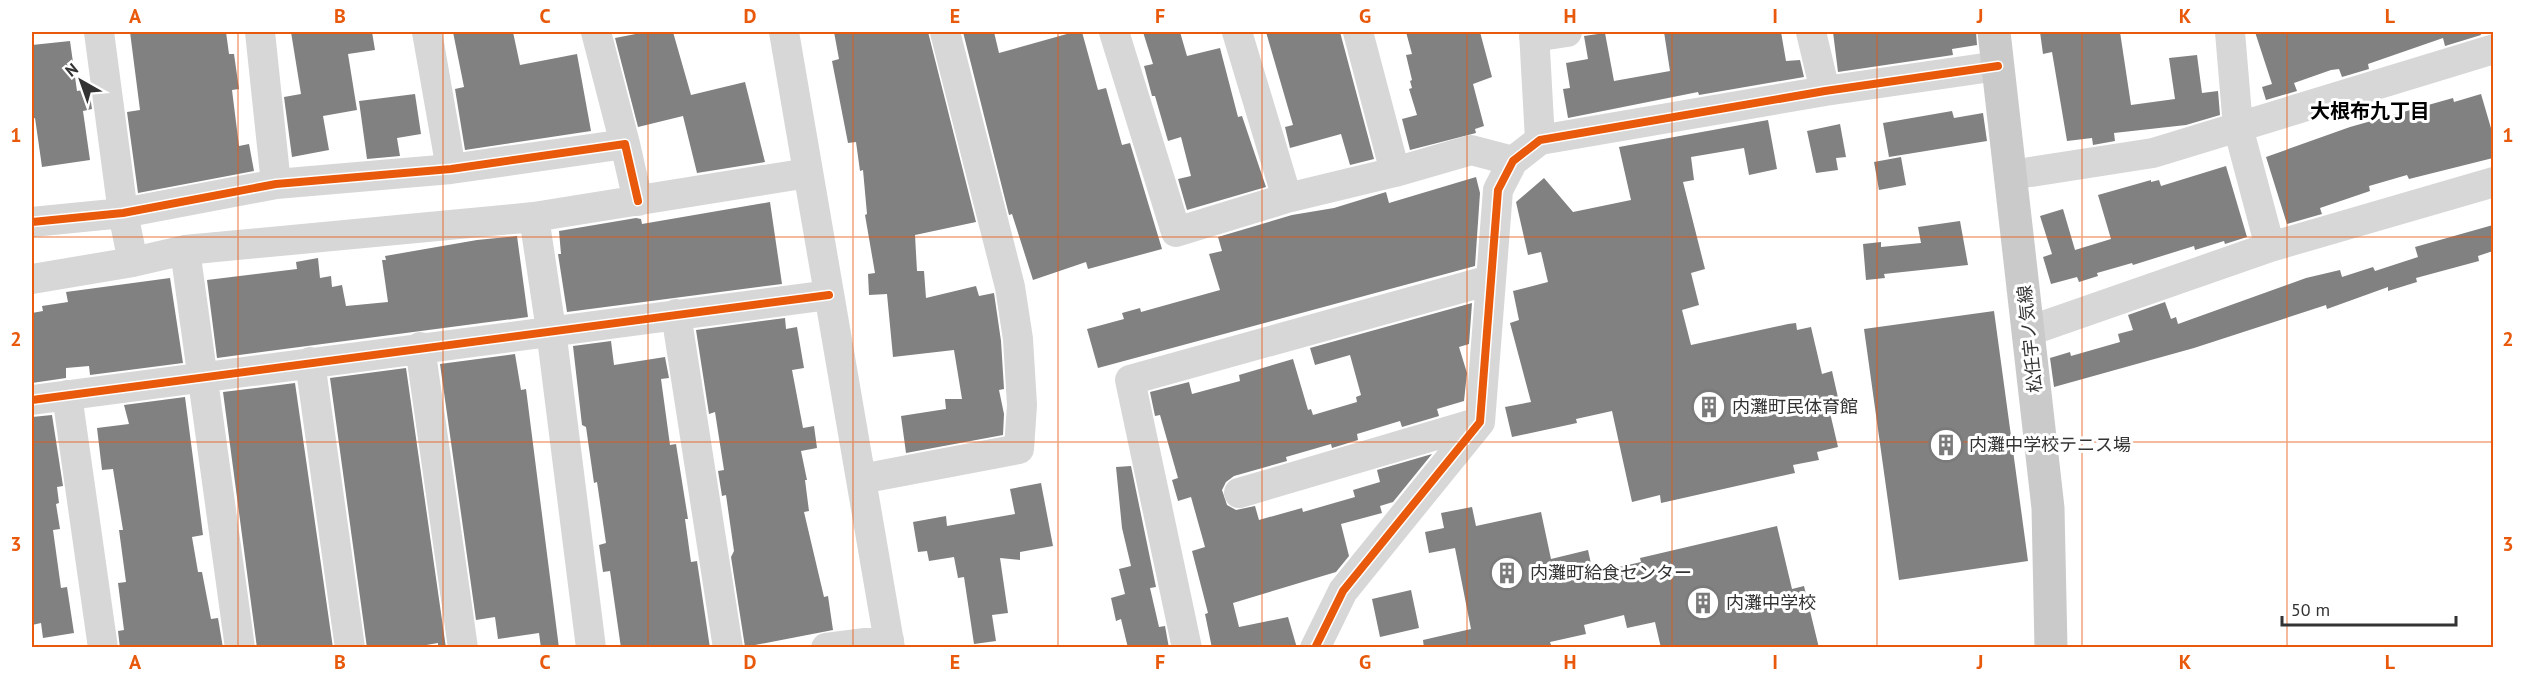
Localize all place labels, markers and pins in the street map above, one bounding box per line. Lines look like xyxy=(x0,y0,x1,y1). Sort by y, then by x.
building icon: 内灘町民体育館 xyxy=(1691,389,1727,425)
place label: 内灘町民体育館 xyxy=(1732,395,1858,418)
building icon: 内灘中学校テニス場 xyxy=(1928,427,1964,463)
place label: 内灘中学校テニス場 xyxy=(1969,433,2131,456)
building icon: 内灘町給食センター xyxy=(1489,555,1525,591)
place label: 内灘町給食センター xyxy=(1530,561,1692,584)
building icon: 内灘中学校 xyxy=(1685,585,1721,621)
place label: 内灘中学校 xyxy=(1726,591,1816,614)

